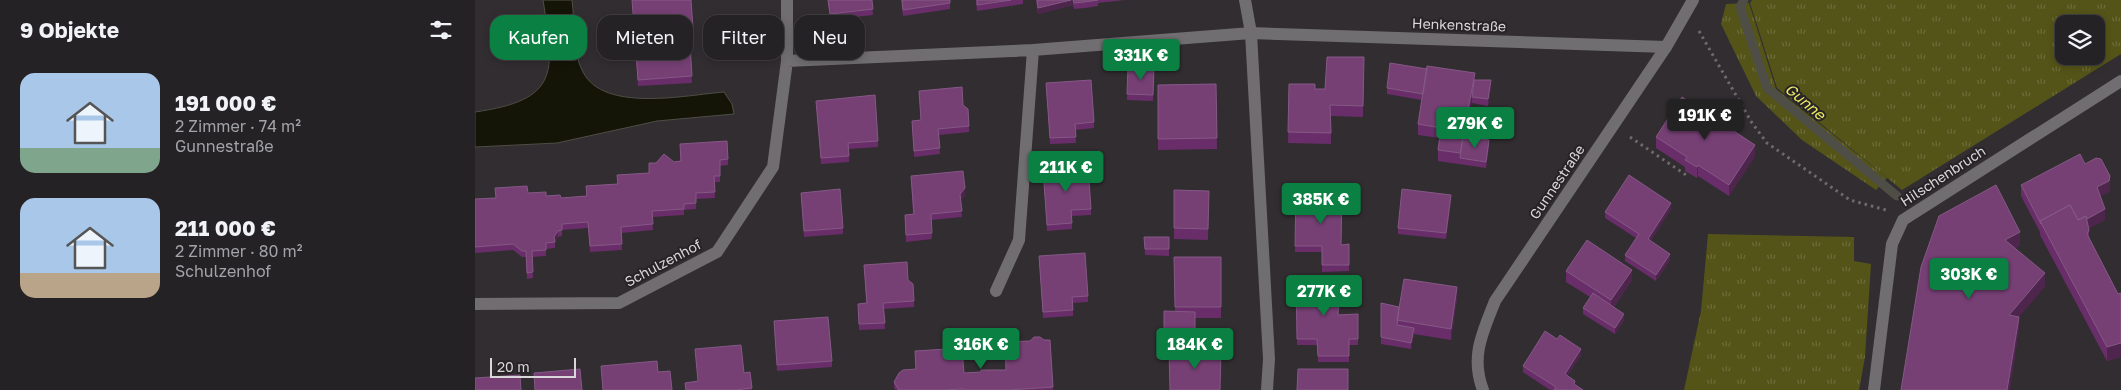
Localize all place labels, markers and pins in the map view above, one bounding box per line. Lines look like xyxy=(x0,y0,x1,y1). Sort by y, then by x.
pin: 331K € xyxy=(1100,38,1182,81)
pin: 191K € xyxy=(1664,98,1746,141)
pin: 279K € xyxy=(1434,106,1516,149)
pin: 211K € xyxy=(1025,150,1107,193)
pin: 385K € xyxy=(1280,182,1362,225)
pin: 303K € xyxy=(1928,258,2010,300)
pin: 277K € xyxy=(1283,274,1365,317)
pin: 316K € xyxy=(940,328,1022,370)
pin: 184K € xyxy=(1154,328,1236,370)

